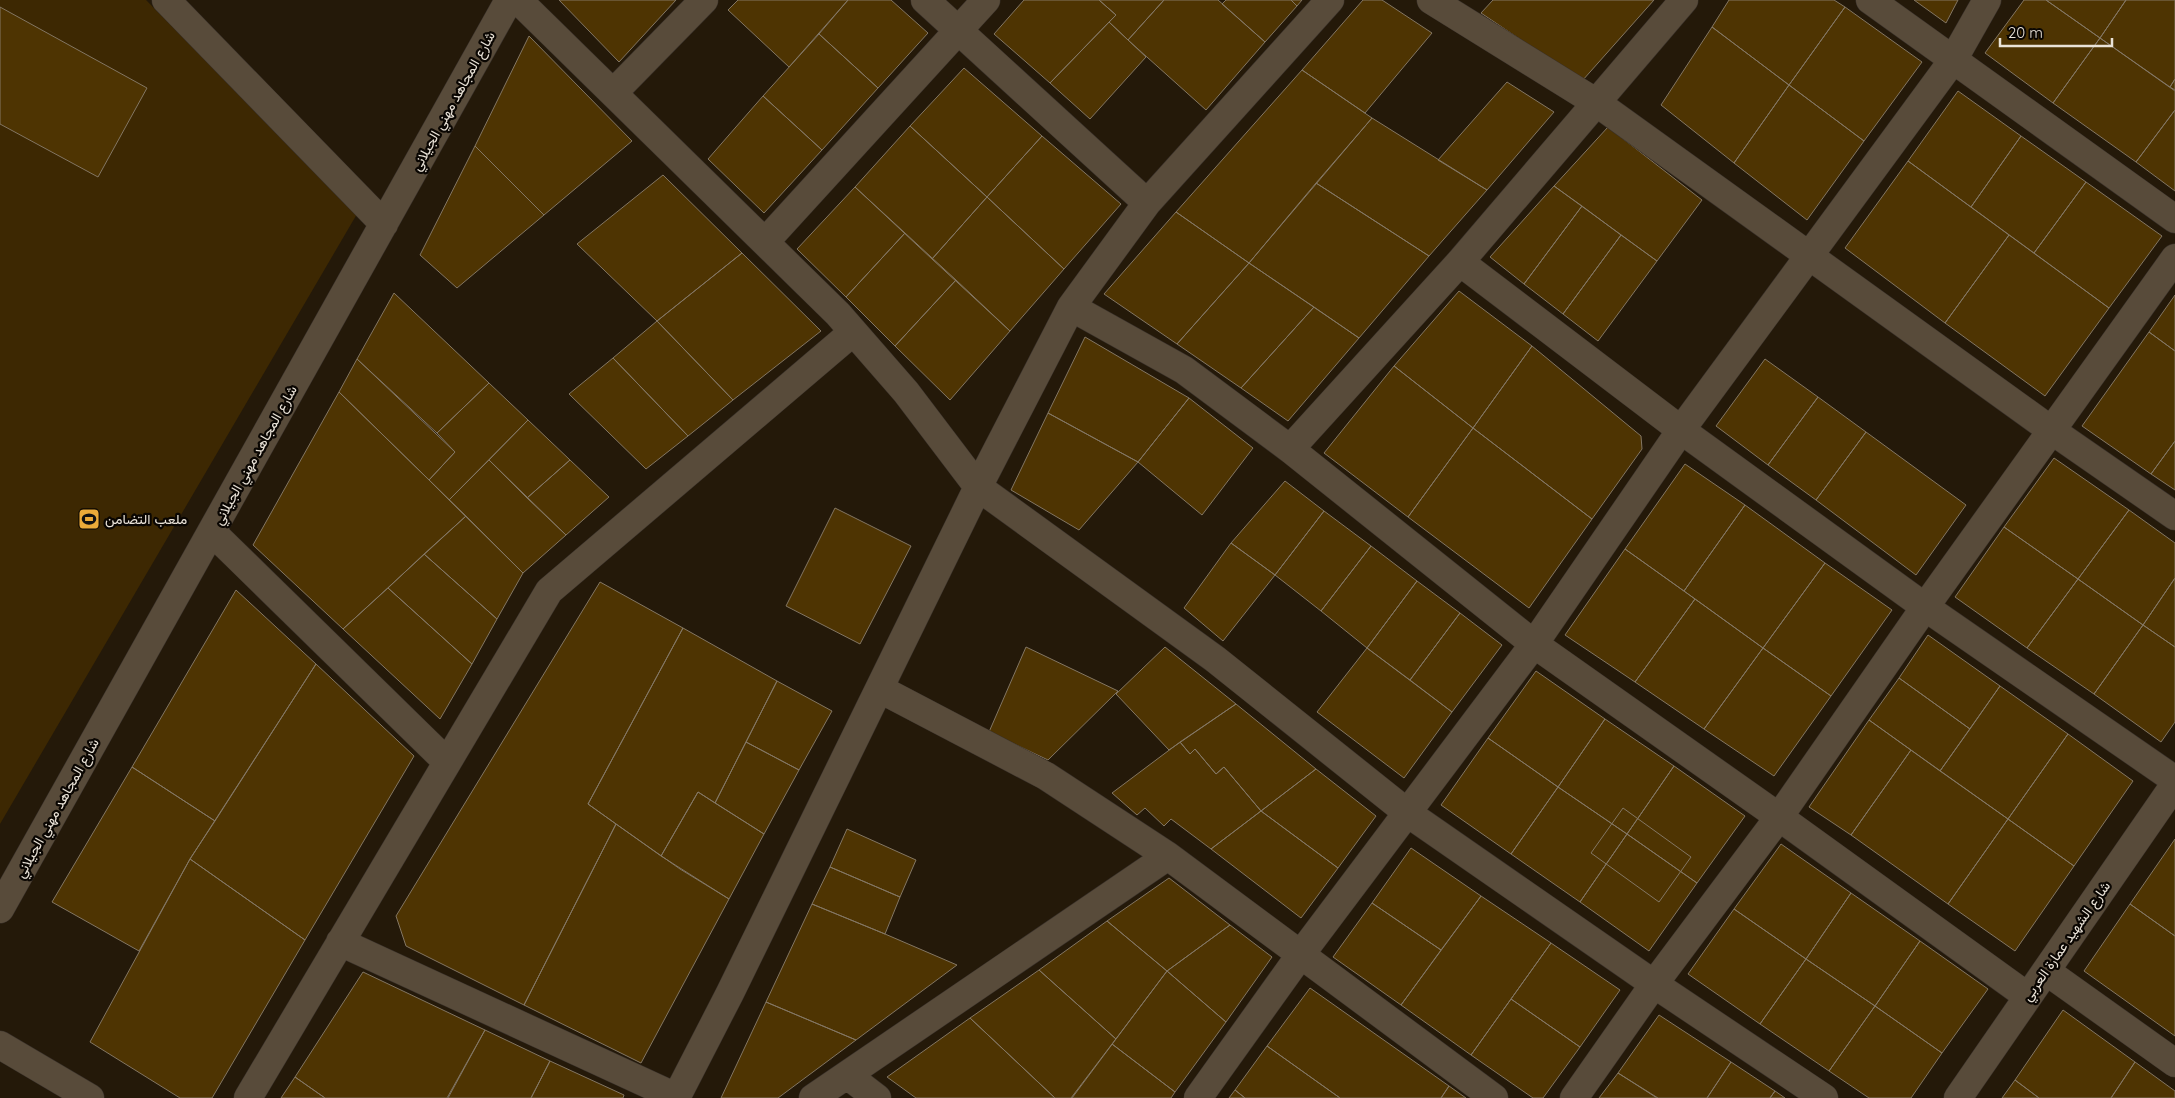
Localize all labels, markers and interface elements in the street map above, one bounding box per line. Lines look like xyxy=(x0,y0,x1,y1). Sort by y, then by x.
scale bar xyxy=(2000,15,2112,47)
text: 20 m xyxy=(2008,23,2043,42)
street label: شارع المجاهد مهني الجيلاني xyxy=(407,28,502,175)
street label: شارع المجاهد مهني الجيلاني xyxy=(209,382,304,529)
sports icon: ملعب التضامن xyxy=(77,507,101,531)
place label: ملعب التضامن xyxy=(105,510,187,528)
street label: شارع المجاهد مهني الجيلاني xyxy=(11,735,106,882)
street label: شارع الشهيد عمارة العربي xyxy=(2018,878,2117,1006)

